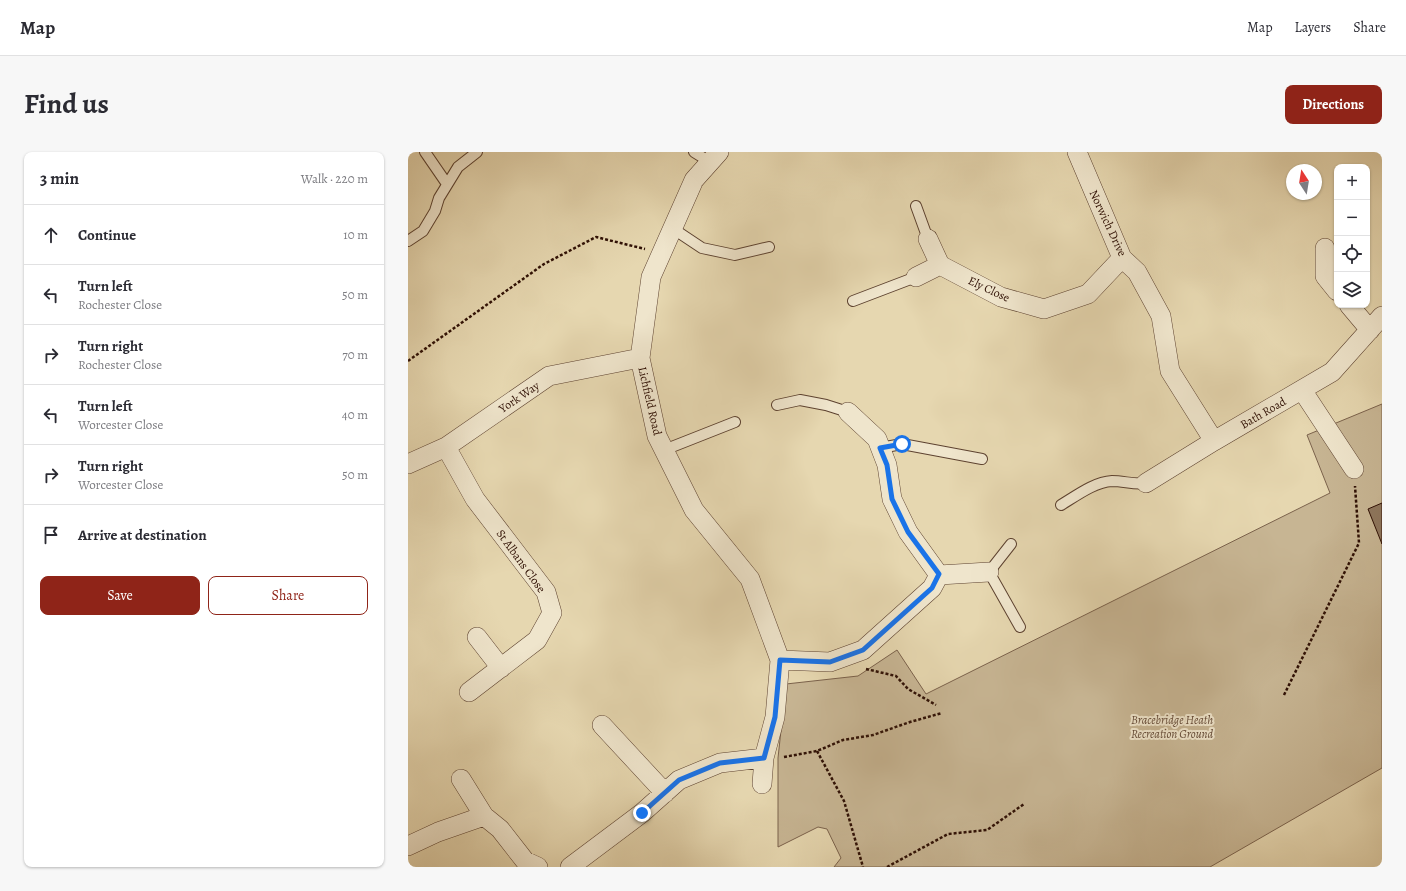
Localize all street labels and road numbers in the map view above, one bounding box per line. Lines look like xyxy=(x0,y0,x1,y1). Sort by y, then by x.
street label: Norwich Drive xyxy=(1086,187,1130,259)
street label: Ely Close xyxy=(966,272,1012,306)
street label: Lichfield Road xyxy=(634,365,666,437)
street label: York Way xyxy=(495,377,543,417)
street label: Bath Road xyxy=(1237,393,1289,433)
street label: St Albans Close xyxy=(493,526,549,596)

